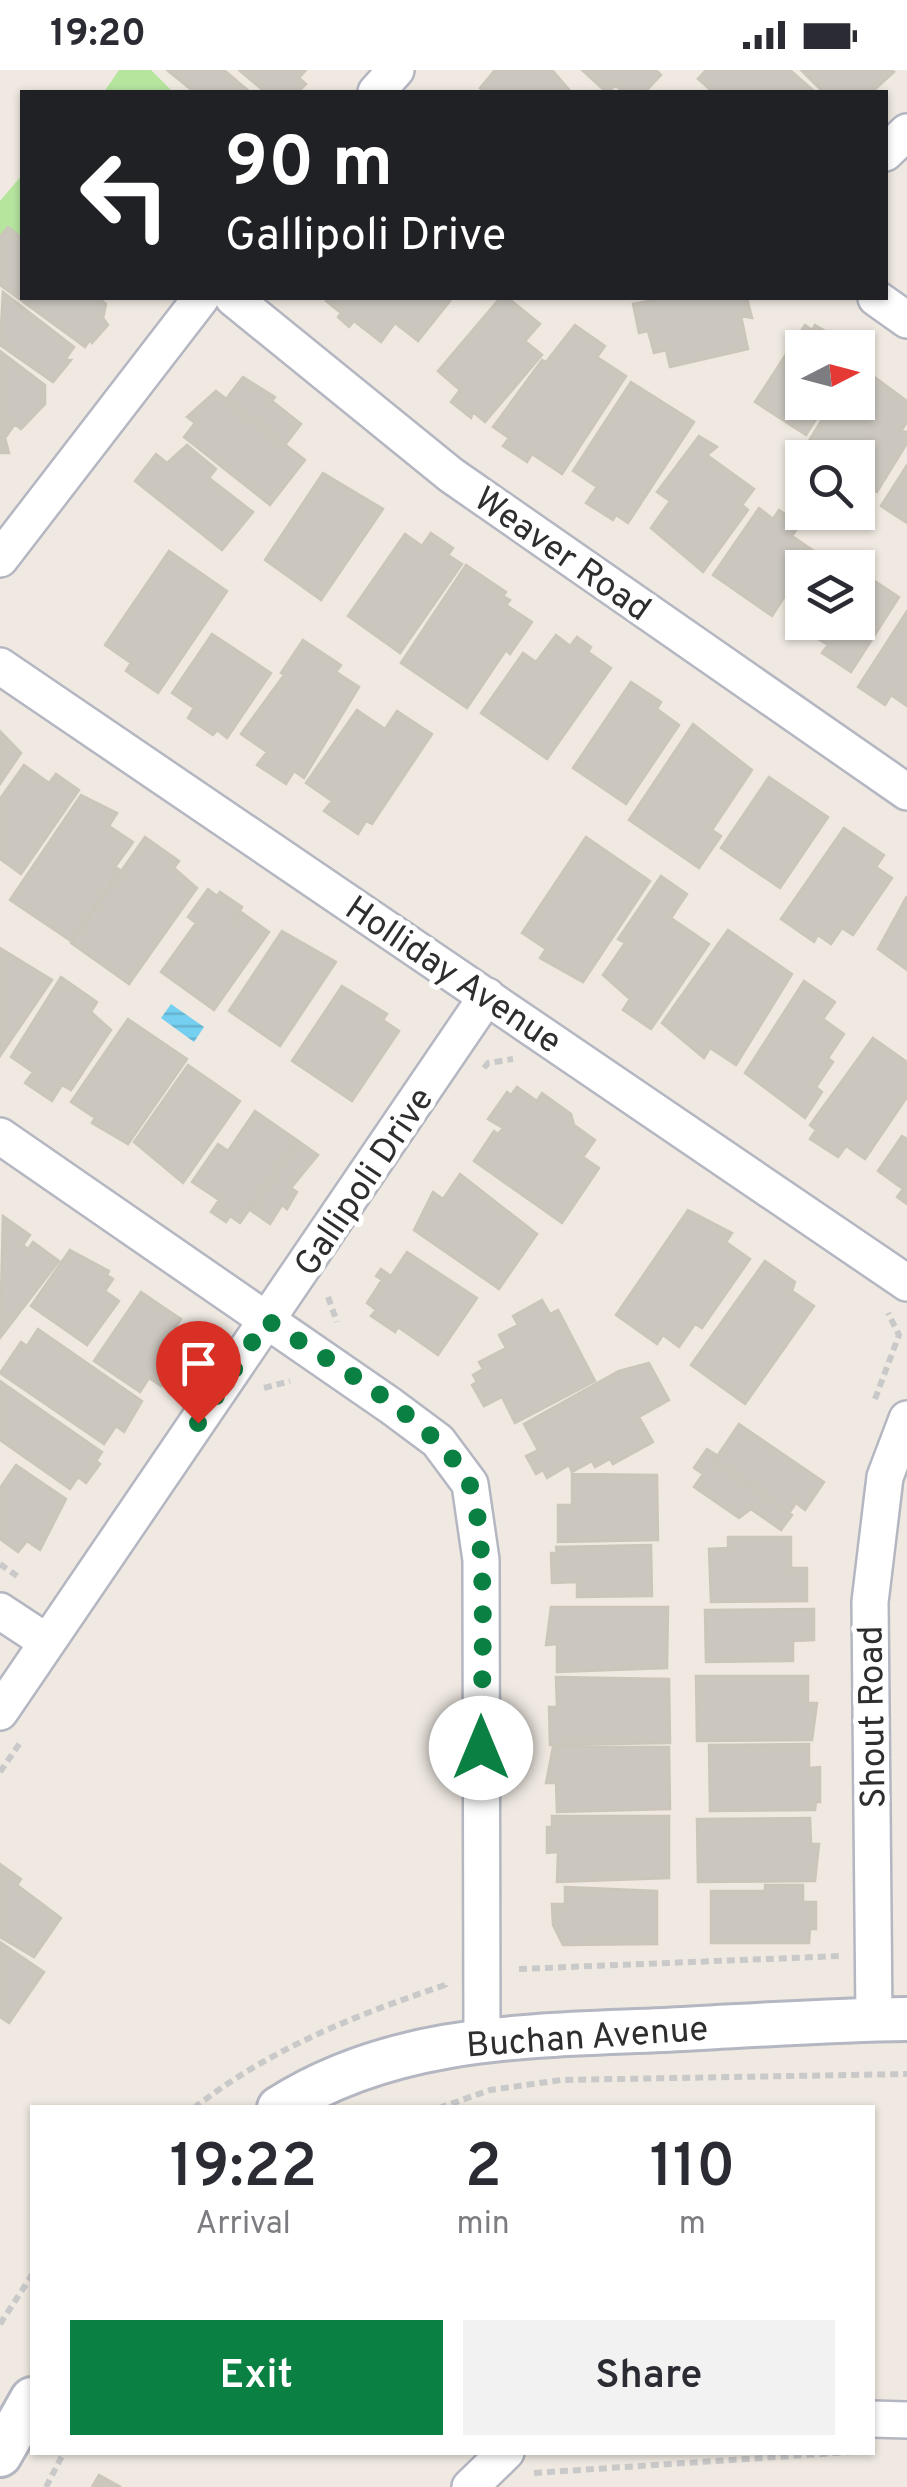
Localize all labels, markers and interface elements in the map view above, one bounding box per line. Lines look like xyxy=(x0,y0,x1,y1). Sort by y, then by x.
text: 19:20 xyxy=(50,11,146,60)
text: 90 m xyxy=(225,122,393,211)
icon: left xyxy=(60,130,190,260)
text: Gallipoli Drive xyxy=(225,209,506,266)
north arrow xyxy=(785,330,875,420)
map controls xyxy=(785,330,875,640)
button: search xyxy=(785,440,875,530)
street label: Weaver Road xyxy=(464,479,658,632)
button: layers xyxy=(785,550,875,640)
street label: Holliday Avenue xyxy=(336,888,569,1065)
street label: Gallipoli Drive xyxy=(286,1080,445,1286)
pin xyxy=(156,1321,241,1424)
icon: arrive xyxy=(171,1336,226,1391)
street label: Shout Road xyxy=(850,1625,898,1809)
position arrow xyxy=(429,1696,533,1800)
street label: Buchan Avenue xyxy=(465,2009,710,2069)
text: 19:22 xyxy=(170,2132,317,2208)
text: 2 xyxy=(465,2132,502,2208)
text: 110 xyxy=(649,2132,735,2208)
text: Arrival xyxy=(196,2205,291,2245)
text: min xyxy=(457,2205,510,2245)
text: m xyxy=(679,2205,706,2245)
button: Exit xyxy=(70,2320,443,2435)
button: Share xyxy=(463,2320,835,2435)

